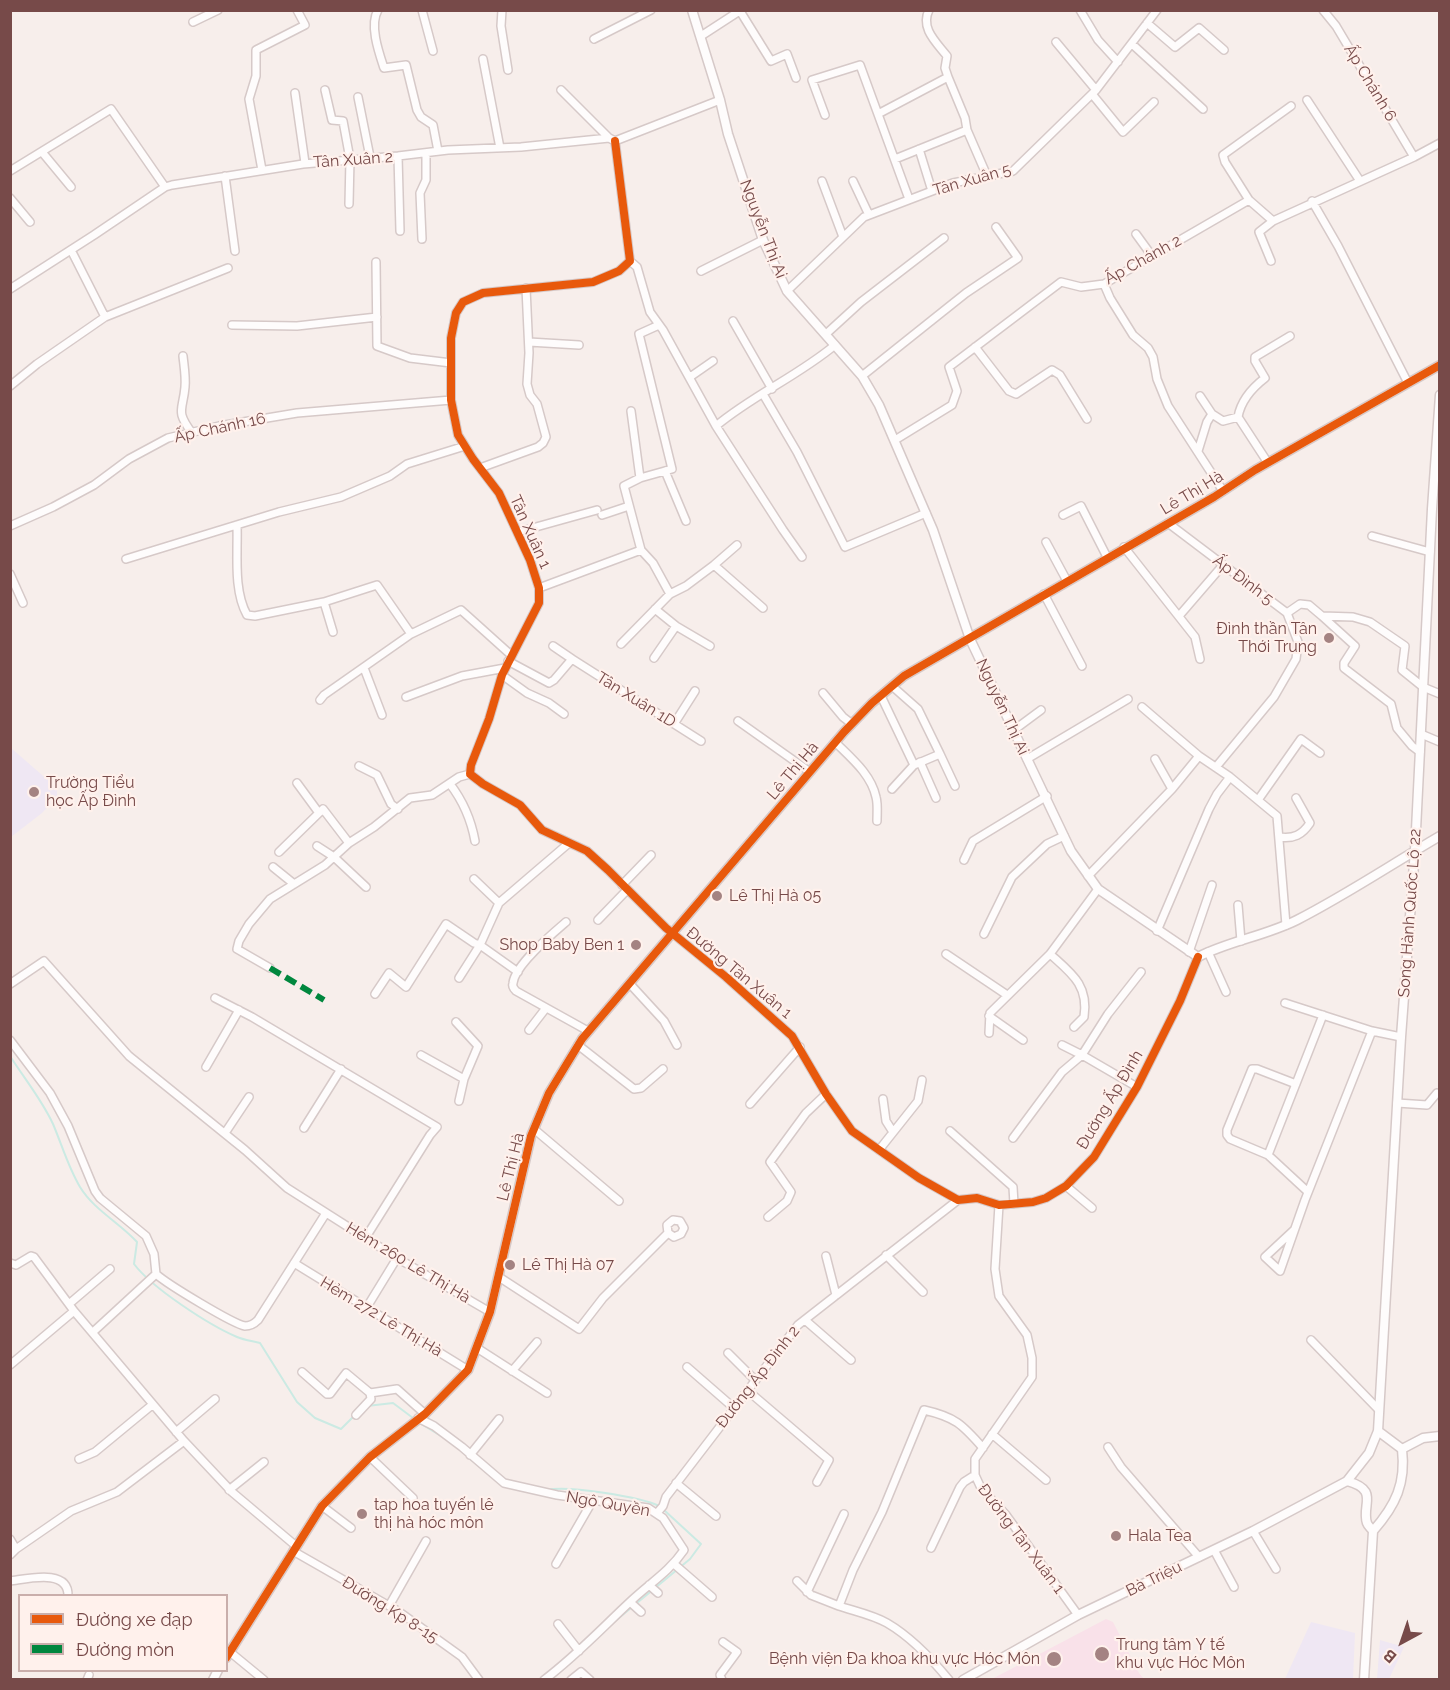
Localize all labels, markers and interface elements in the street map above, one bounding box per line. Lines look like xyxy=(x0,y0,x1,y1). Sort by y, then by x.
street label: Ấp Chánh 6 xyxy=(1340,41,1400,125)
street label: Tân Xuân 2 xyxy=(312,148,394,172)
street label: Tân Xuân 5 xyxy=(931,160,1013,200)
street label: Nguyễn Thị Ai xyxy=(735,177,791,281)
street label: Ấp Chánh 2 xyxy=(1101,231,1185,289)
street label: Ấp Chánh 16 xyxy=(173,409,267,447)
street label: Lê Thị Hà xyxy=(1157,467,1227,519)
street label: Tân Xuân 1 xyxy=(505,492,555,572)
street label: Ấp Đình 5 xyxy=(1209,551,1277,609)
place label: Đình thần Tân Thới Trung xyxy=(1216,619,1317,657)
marker: Đình thần Tân Thới Trung xyxy=(1322,631,1336,645)
street label: Nguyễn Thị Ai xyxy=(971,656,1033,758)
street label: Tân Xuân 1D xyxy=(593,668,679,732)
street label: Lê Thị Hà xyxy=(763,738,823,804)
place label: Trường Tiểu học Ấp Đình xyxy=(46,773,136,811)
marker: Trường Tiểu học Ấp Đình xyxy=(27,785,41,799)
street label: Song Hành Quốc Lộ 22 xyxy=(1395,828,1425,998)
place label: Lê Thị Hà 05 xyxy=(729,886,821,906)
marker: Lê Thị Hà 05 xyxy=(710,889,724,903)
street label: Đường Tân Xuân 1 xyxy=(682,923,796,1023)
place label: Shop Baby Ben 1 xyxy=(499,935,624,955)
marker: Shop Baby Ben 1 xyxy=(629,938,643,952)
street label: Đường Ấp Đình xyxy=(1073,1047,1147,1153)
street label: Lê Thị Hà xyxy=(493,1131,529,1203)
street label: Hẻm 260 Lê Thị Hà xyxy=(342,1218,474,1308)
place label: Lê Thị Hà 07 xyxy=(522,1255,614,1275)
marker: Lê Thị Hà 07 xyxy=(503,1258,517,1272)
street label: Hẻm 272 Lê Thị Hà xyxy=(316,1273,446,1361)
street label: Đường Ấp Đình 2 xyxy=(712,1322,804,1432)
street label: Đường Tân Xuân 1 xyxy=(974,1480,1068,1598)
street label: Ngô Quyền xyxy=(565,1487,651,1521)
place label: tap hoa tuyến lê thị hà hóc môn xyxy=(374,1495,494,1533)
marker: tap hoa tuyến lê thị hà hóc môn xyxy=(355,1507,369,1521)
place label: Hala Tea xyxy=(1128,1526,1192,1546)
marker: Hala Tea xyxy=(1109,1529,1123,1543)
street label: Bà Triệu xyxy=(1123,1557,1185,1601)
street label: Đường Kp 8-15 xyxy=(338,1573,442,1647)
legend xyxy=(18,1594,228,1672)
text: Đường xe đạp xyxy=(76,1609,193,1630)
north arrow xyxy=(1372,1612,1432,1672)
place label: Trung tâm Y tế khu vực Hóc Môn xyxy=(1116,1635,1245,1673)
text: Đường mòn xyxy=(76,1639,174,1660)
marker: Trung tâm Y tế khu vực Hóc Môn xyxy=(1093,1645,1111,1663)
text: B xyxy=(1380,1645,1400,1667)
place label: Bệnh viện Đa khoa khu vực Hóc Môn xyxy=(769,1649,1040,1669)
marker: Bệnh viện Đa khoa khu vực Hóc Môn xyxy=(1045,1650,1063,1668)

